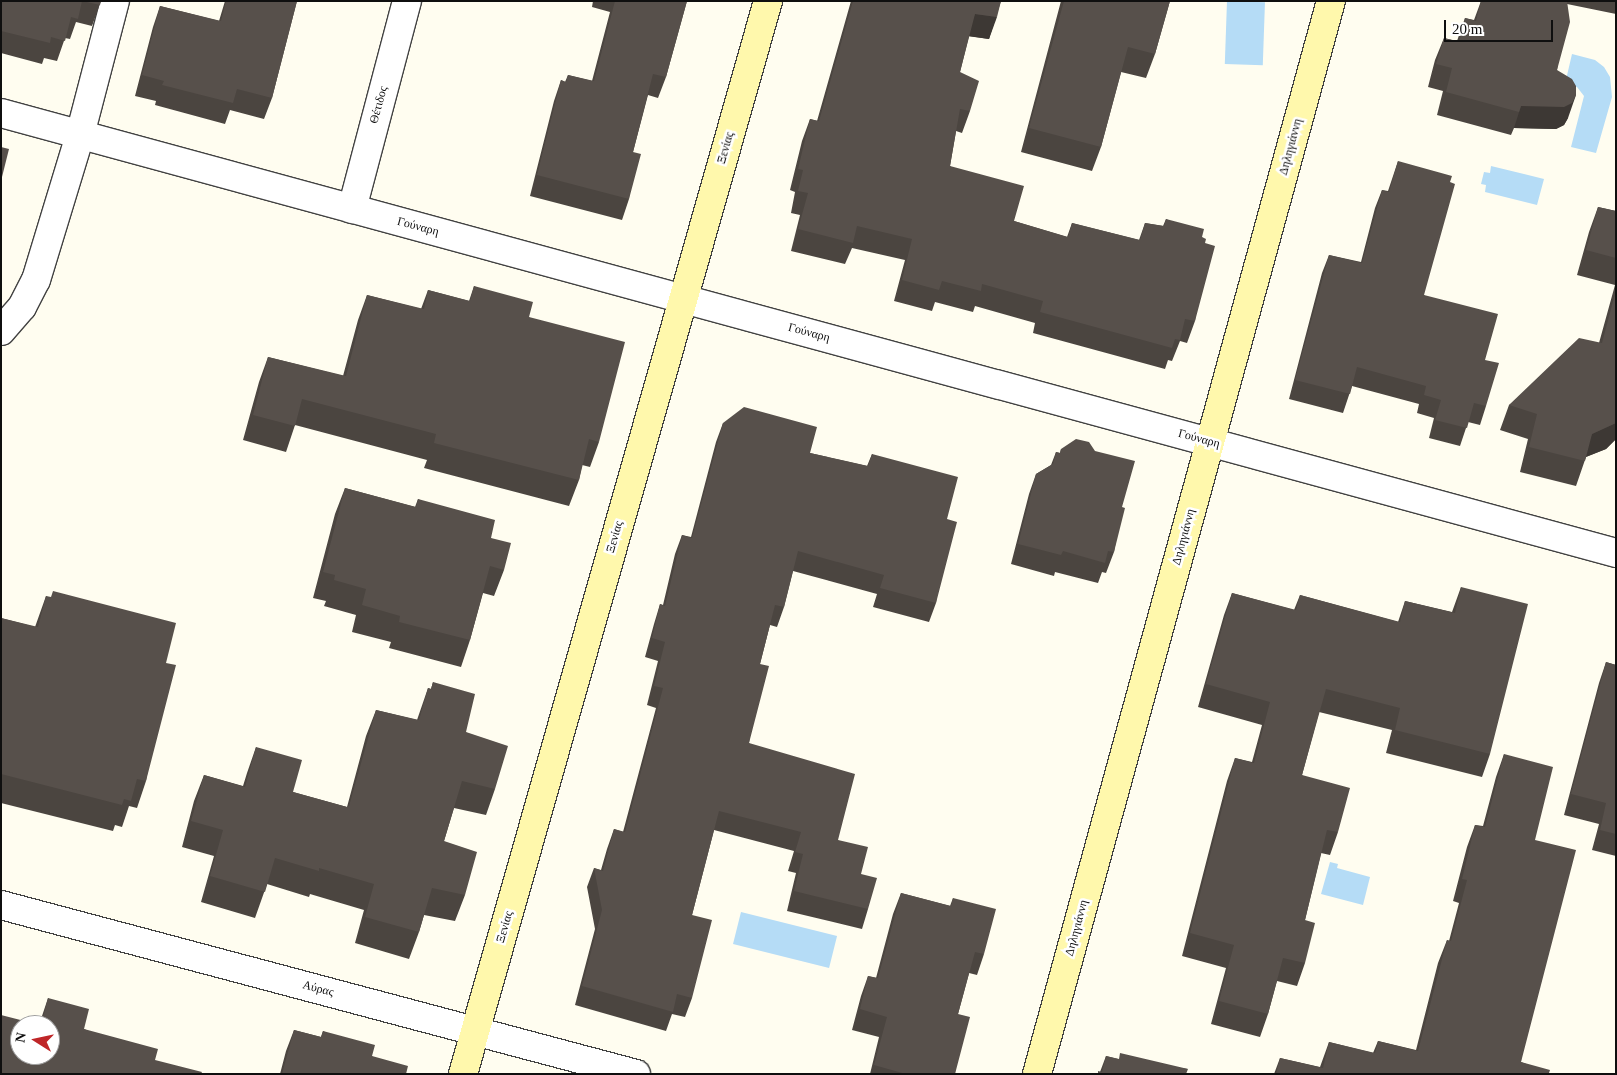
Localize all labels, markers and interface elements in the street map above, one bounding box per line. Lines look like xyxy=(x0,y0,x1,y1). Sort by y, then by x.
scale bar xyxy=(1447,10,1556,42)
text: 20 m xyxy=(1452,21,1482,37)
street label: Θέτιδος xyxy=(367,85,391,125)
street label: Δηληγιάννη xyxy=(1277,117,1305,177)
street label: Ξενίας xyxy=(715,130,737,166)
street label: Γούναρη xyxy=(395,214,441,240)
street label: Γούναρη xyxy=(786,320,832,346)
street label: Γούναρη xyxy=(1176,426,1222,452)
street label: Δηληγιάννη xyxy=(1170,507,1198,567)
street label: Ξενίας xyxy=(604,519,626,555)
street label: Δηληγιάννη xyxy=(1063,898,1091,958)
street label: Ξενίας xyxy=(494,909,516,945)
street label: Αύρας xyxy=(301,978,335,1000)
north arrow xyxy=(10,1015,60,1065)
text: N xyxy=(12,1031,29,1044)

